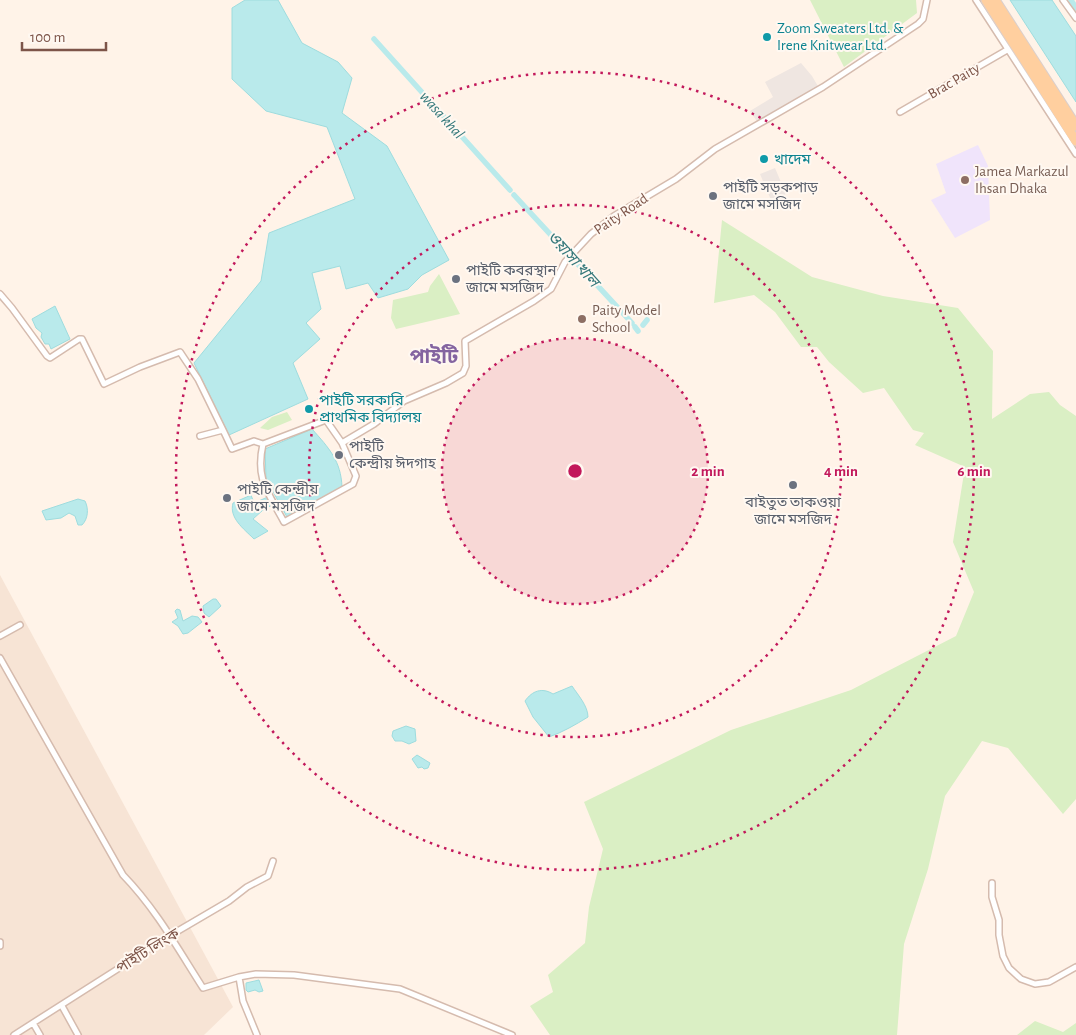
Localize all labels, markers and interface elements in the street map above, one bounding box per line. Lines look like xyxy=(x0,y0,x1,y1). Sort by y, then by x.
scale bar xyxy=(22,20,106,52)
place label: Zoom Sweaters Ltd. & Irene Knitwear Ltd. xyxy=(777,21,904,53)
text: 100 m xyxy=(30,30,65,45)
marker: Zoom Sweaters Ltd. & Irene Knitwear Ltd. xyxy=(761,31,773,43)
street label: Brac Paity xyxy=(926,60,983,102)
water label: wasa khal xyxy=(417,88,467,142)
place label: খাদেম xyxy=(774,152,812,167)
marker: খাদেম xyxy=(758,153,770,165)
place label: Jamea Markazul Ihsan Dhaka xyxy=(975,164,1069,196)
marker: Jamea Markazul Ihsan Dhaka xyxy=(959,174,971,186)
place label: পাইটি সড়কপাড় জামে মসজিদ xyxy=(722,179,818,212)
street label: Paity Road xyxy=(591,190,651,237)
marker: পাইটি সড়কপাড় জামে মসজিদ xyxy=(707,190,719,202)
water label: ওয়াসা খাল xyxy=(544,228,604,293)
place label: পাইটি কবরস্থান জামে মসজিদ xyxy=(465,262,557,295)
marker: পাইটি কবরস্থান জামে মসজিদ xyxy=(450,273,462,285)
place label: Paity Model School xyxy=(592,303,661,335)
marker: Paity Model School xyxy=(576,313,588,325)
district label: পাইটি xyxy=(410,344,459,367)
place label: পাইটি সরকারি প্রাথমিক বিদ্যালয় xyxy=(319,392,422,425)
marker: পাইটি সরকারি প্রাথমিক বিদ্যালয় xyxy=(303,403,315,415)
place label: পাইটি কেন্দ্রীয় ঈদগাহ xyxy=(349,438,437,471)
marker: পাইটি কেন্দ্রীয় ঈদগাহ xyxy=(333,449,345,461)
centre of rings xyxy=(566,462,584,480)
text: 2 min xyxy=(691,464,725,479)
text: 4 min xyxy=(824,464,858,479)
text: 6 min xyxy=(957,464,991,479)
marker: বাইতুত তাকওয়া জামে মসজিদ xyxy=(787,479,799,491)
place label: পাইটি কেন্দ্রীয় জামে মসজিদ xyxy=(236,481,319,514)
marker: পাইটি কেন্দ্রীয় জামে মসজিদ xyxy=(221,492,233,504)
place label: বাইতুত তাকওয়া জামে মসজিদ xyxy=(744,494,842,527)
street label: পাইটি লিংক xyxy=(113,924,183,976)

